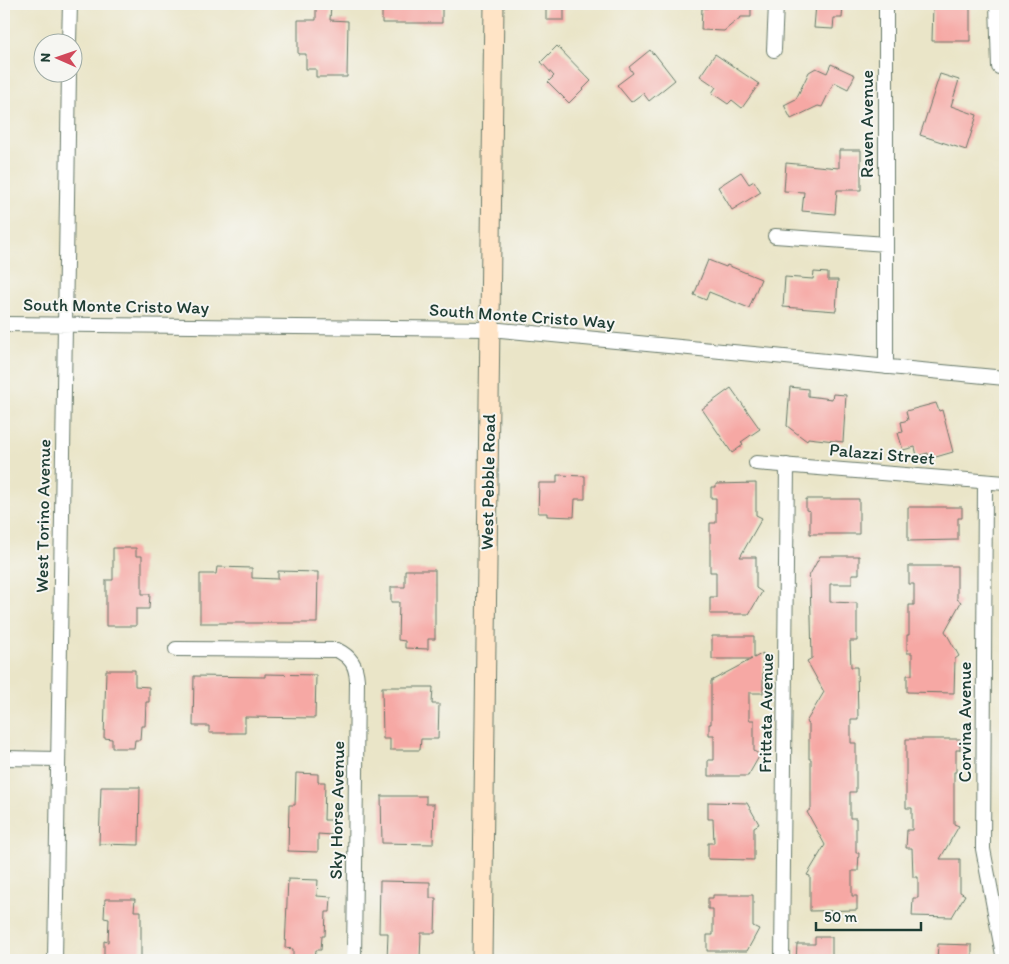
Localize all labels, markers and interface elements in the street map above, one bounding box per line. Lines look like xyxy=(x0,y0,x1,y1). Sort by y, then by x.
north arrow xyxy=(32,32,82,82)
text: N xyxy=(37,53,54,63)
street label: Raven Avenue xyxy=(856,70,878,178)
street label: South Monte Cristo Way xyxy=(23,293,210,319)
street label: South Monte Cristo Way xyxy=(428,299,616,334)
street label: West Pebble Road xyxy=(476,414,500,550)
street label: Palazzi Street xyxy=(828,438,936,470)
street label: West Torino Avenue xyxy=(31,439,55,593)
street label: Frittata Avenue xyxy=(754,653,778,773)
street label: Corvina Avenue xyxy=(954,662,976,782)
street label: Sky Horse Avenue xyxy=(325,741,349,879)
scale bar xyxy=(816,899,922,931)
text: 50 m xyxy=(824,908,857,926)

